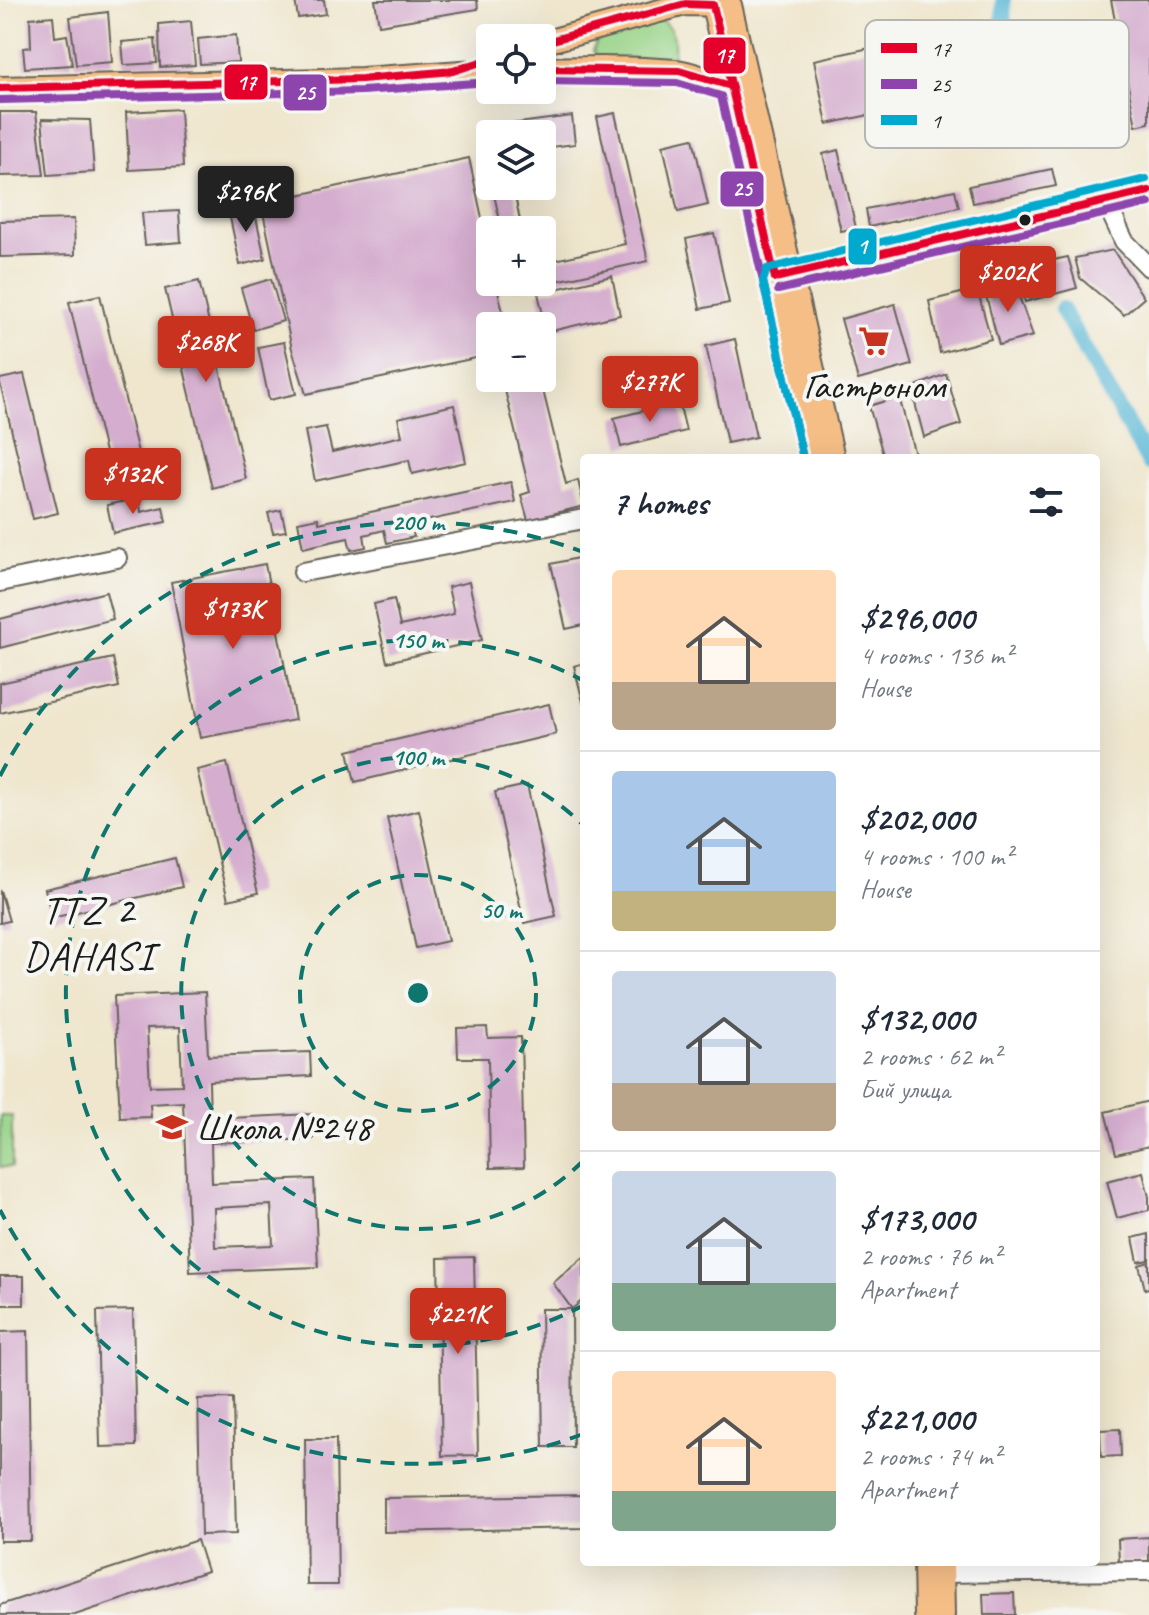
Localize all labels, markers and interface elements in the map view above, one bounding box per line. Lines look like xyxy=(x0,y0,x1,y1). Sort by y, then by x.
legend xyxy=(865,20,1129,148)
map controls xyxy=(476,24,556,392)
button: locate xyxy=(476,24,556,104)
text: 17 xyxy=(931,35,952,63)
line badge: 17 xyxy=(702,36,747,75)
text: 17 xyxy=(714,42,736,70)
line badge: 17 xyxy=(223,63,269,101)
text: 17 xyxy=(236,69,258,97)
text: 25 xyxy=(931,71,952,99)
line badge: 25 xyxy=(282,73,328,112)
text: 25 xyxy=(295,79,317,107)
text: 1 xyxy=(931,107,942,135)
button: layers xyxy=(476,120,556,200)
pin: $296K xyxy=(190,166,302,234)
line badge: 25 xyxy=(719,170,765,208)
text: $296K xyxy=(216,175,276,208)
text: 25 xyxy=(732,175,754,203)
unlabelled marker xyxy=(1017,212,1033,228)
button: + xyxy=(476,216,556,296)
line badge: 1 xyxy=(847,227,878,266)
text: 1 xyxy=(857,233,869,261)
pin: $202K xyxy=(952,246,1064,314)
text: $202K xyxy=(978,255,1038,288)
button: − xyxy=(476,312,556,392)
pin: $268K xyxy=(150,316,262,384)
supermarket icon: Гастроном xyxy=(857,324,891,358)
text: $268K xyxy=(176,325,236,358)
pin: $277K xyxy=(594,356,706,424)
place label: Гастроном xyxy=(803,362,948,409)
text: $277K xyxy=(620,365,680,398)
pin: $132K xyxy=(77,448,189,516)
text: $132K xyxy=(103,457,163,490)
icon: filters xyxy=(1024,480,1068,524)
text: 7 homes xyxy=(612,481,708,524)
text: 200 m xyxy=(392,507,446,537)
pin: $173K xyxy=(177,583,289,651)
text: $173K xyxy=(203,592,263,625)
text: $296,000 xyxy=(860,596,974,639)
icon: home xyxy=(676,602,772,698)
text: 150 m xyxy=(392,625,446,655)
text: 4 rooms · 136 m² xyxy=(860,639,1012,672)
text: House xyxy=(860,672,911,705)
text: 100 m xyxy=(392,742,446,772)
text: $202,000 xyxy=(860,797,974,840)
icon: home xyxy=(676,803,772,899)
text: 4 rooms · 100 m² xyxy=(860,840,1012,873)
text: House xyxy=(860,873,911,906)
district label: TTZ 2 DAHASI xyxy=(23,885,162,981)
text: 50 m xyxy=(481,895,524,925)
centre of rings xyxy=(404,979,432,1007)
text: $132,000 xyxy=(860,997,974,1040)
icon: home xyxy=(676,1003,772,1099)
text: 2 rooms · 62 m² xyxy=(860,1040,1001,1073)
text: Бий улица xyxy=(860,1073,950,1106)
place label: Школа №248 xyxy=(196,1104,376,1151)
school or university icon: Школа №248 xyxy=(155,1110,189,1144)
text: $173,000 xyxy=(860,1197,974,1240)
icon: home xyxy=(676,1203,772,1299)
text: 2 rooms · 76 m² xyxy=(860,1240,1001,1273)
text: Apartment xyxy=(860,1273,956,1306)
pin: $221K xyxy=(402,1288,514,1356)
text: $221K xyxy=(428,1297,488,1330)
text: $221,000 xyxy=(860,1397,974,1440)
icon: home xyxy=(676,1403,772,1499)
text: 2 rooms · 74 m² xyxy=(860,1440,1001,1473)
text: Apartment xyxy=(860,1473,956,1506)

